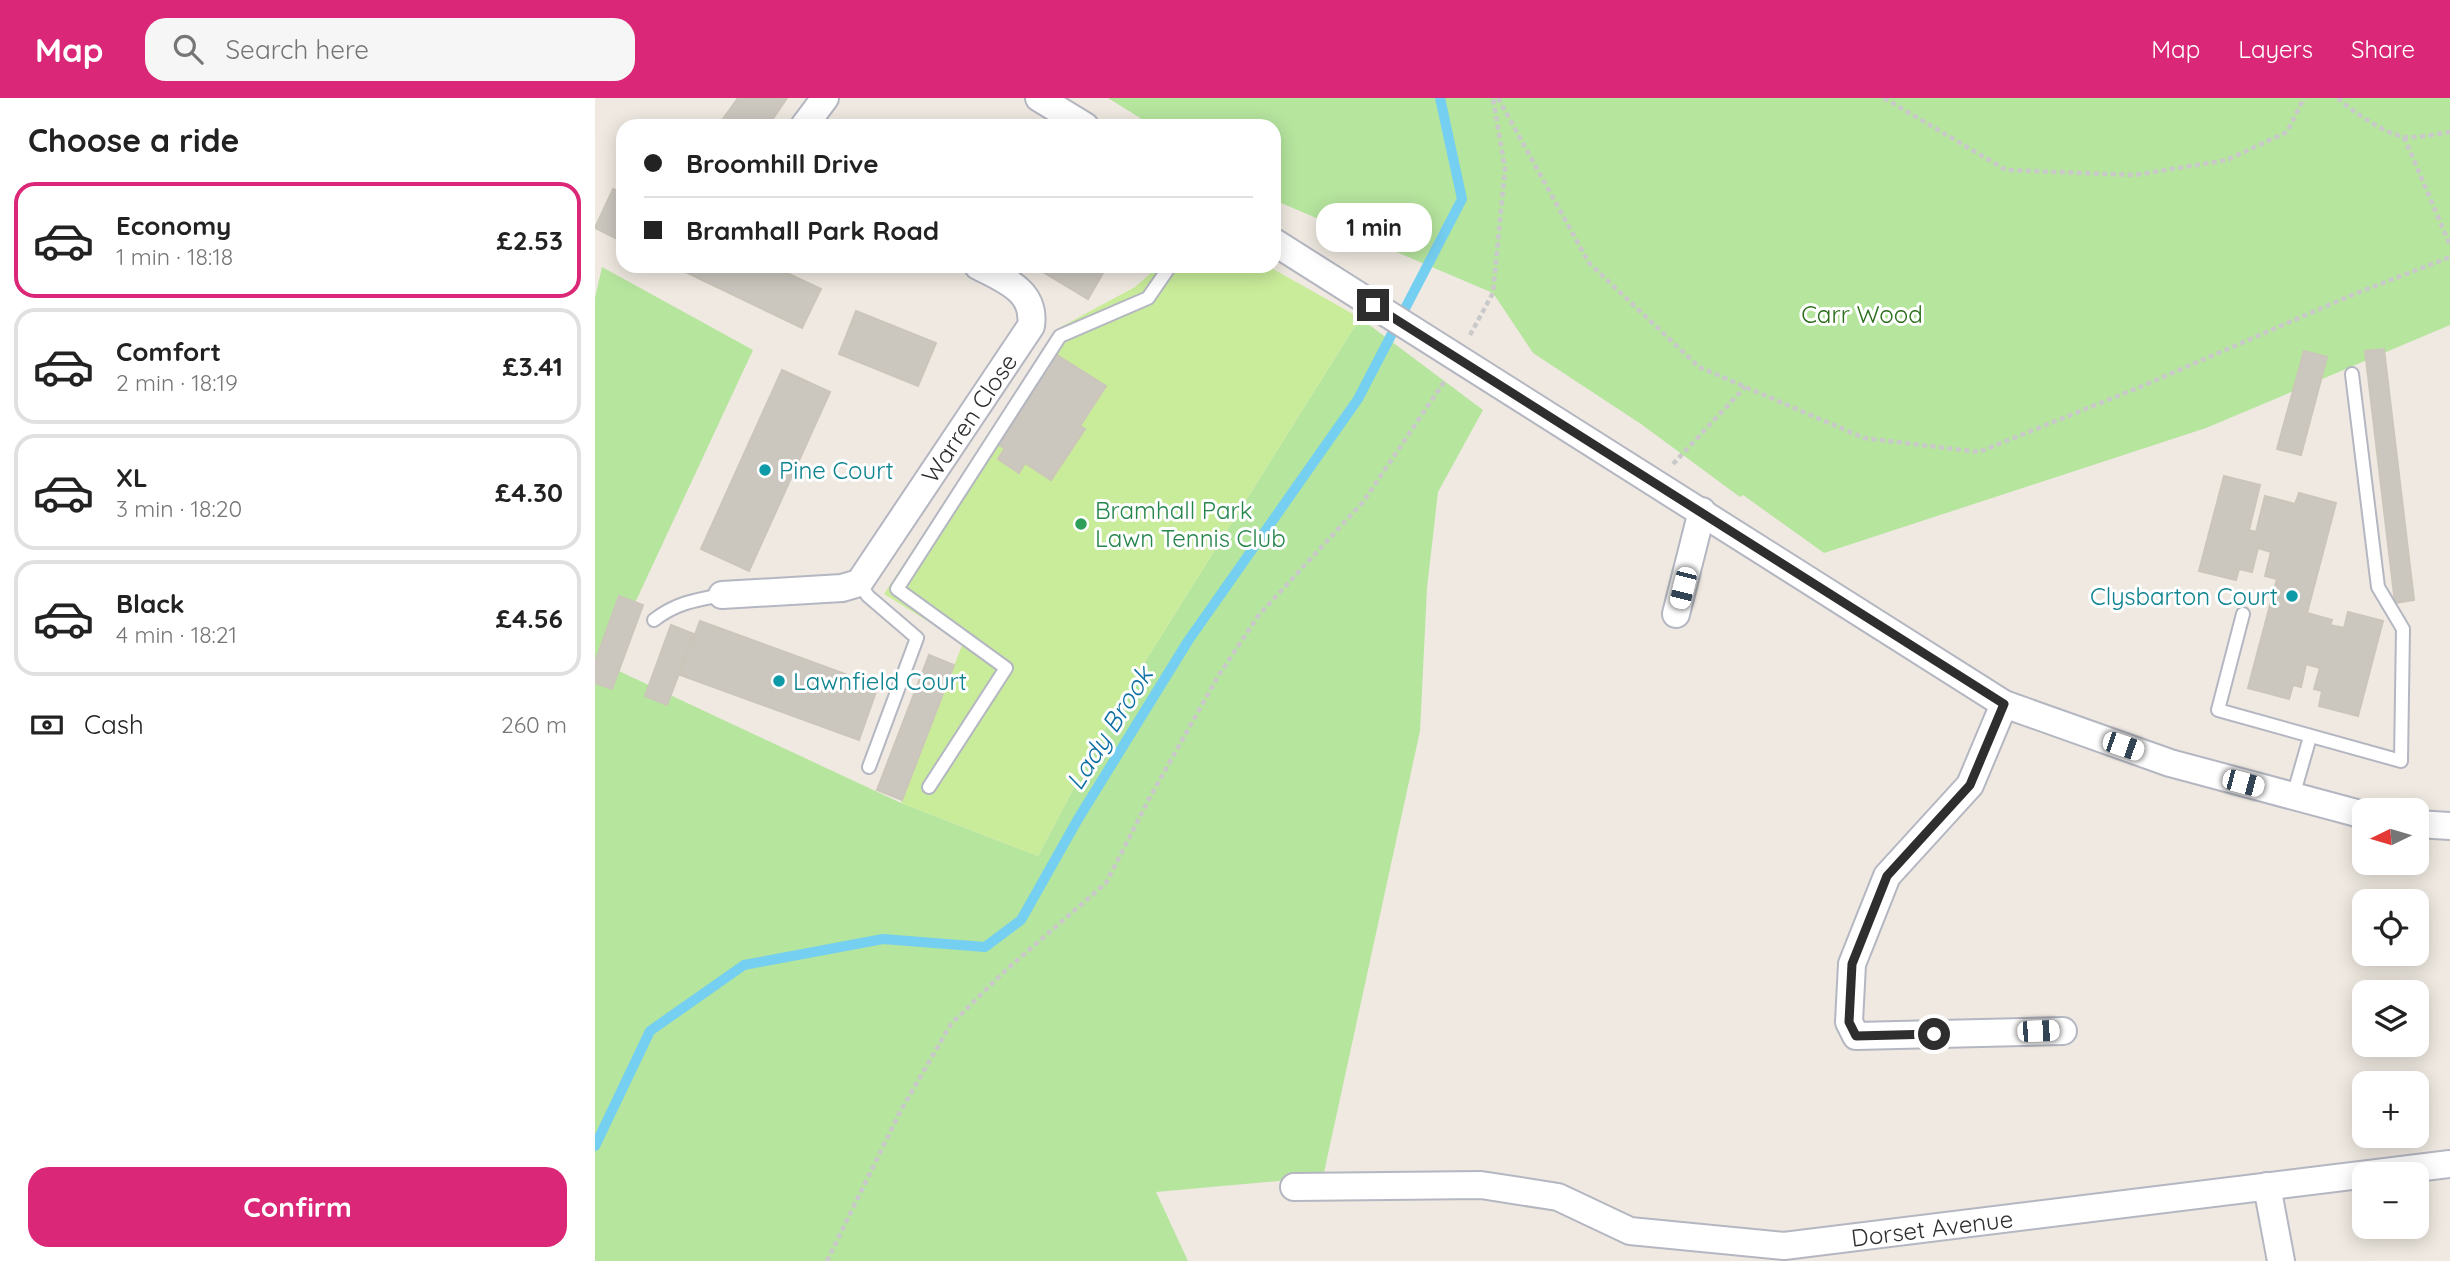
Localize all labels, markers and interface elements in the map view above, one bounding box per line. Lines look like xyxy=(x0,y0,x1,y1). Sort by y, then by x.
search box xyxy=(145,18,635,81)
text: Map xyxy=(35,29,103,70)
icon: search xyxy=(169,30,207,68)
text: Search here xyxy=(225,33,369,66)
text: Map xyxy=(2151,34,2200,64)
text: Layers xyxy=(2238,34,2313,64)
text: Share xyxy=(2351,34,2415,64)
text: Choose a ride xyxy=(28,120,240,160)
text: Broomhill Drive xyxy=(686,147,879,180)
callout: 1 min xyxy=(1315,204,1431,252)
icon: car xyxy=(32,209,95,272)
text: Economy xyxy=(116,209,231,242)
text: 1 min xyxy=(1346,213,1402,242)
text: Bramhall Park Road xyxy=(686,214,939,247)
text: £2.53 xyxy=(497,224,563,257)
text: 1 min · 18:18 xyxy=(116,242,233,271)
route end xyxy=(1357,289,1389,321)
park label: Carr Wood xyxy=(1801,299,1923,329)
icon: car xyxy=(32,335,95,398)
text: Comfort xyxy=(116,335,221,368)
street label: Warren Close xyxy=(915,348,1023,488)
text: £3.41 xyxy=(502,350,563,383)
text: 2 min · 18:19 xyxy=(116,368,238,397)
place label: Pine Court xyxy=(779,455,894,485)
icon: car xyxy=(32,461,95,524)
text: XL xyxy=(116,461,148,494)
marker: Pine Court xyxy=(757,462,773,478)
text: £4.30 xyxy=(495,476,563,509)
text: 3 min · 18:20 xyxy=(116,494,242,523)
place label: Bramhall Park Lawn Tennis Club xyxy=(1095,495,1286,553)
marker: Bramhall Park Lawn Tennis Club xyxy=(1073,516,1089,532)
car xyxy=(1668,565,1699,611)
place label: Clysbarton Court xyxy=(2090,581,2278,611)
icon: car xyxy=(32,587,95,650)
text: Black xyxy=(116,587,185,620)
marker: Clysbarton Court xyxy=(2284,588,2300,604)
text: £4.56 xyxy=(496,602,563,635)
text: 4 min · 18:21 xyxy=(116,620,237,649)
water label: Lady Brook xyxy=(1058,659,1161,796)
place label: Lawnfield Court xyxy=(793,666,967,696)
marker: Lawnfield Court xyxy=(771,673,787,689)
icon: cash xyxy=(28,706,66,744)
text: Cash xyxy=(84,708,144,741)
text: 260 m xyxy=(501,710,567,739)
car xyxy=(2100,729,2147,763)
car xyxy=(2220,767,2267,799)
north arrow xyxy=(2352,798,2429,875)
map controls xyxy=(2352,798,2429,1239)
button: locate xyxy=(2352,889,2429,966)
button: layers xyxy=(2352,980,2429,1057)
route start xyxy=(1918,1018,1950,1050)
car xyxy=(2017,1020,2060,1042)
button: + xyxy=(2352,1071,2429,1148)
button: − xyxy=(2352,1162,2429,1239)
button: Confirm xyxy=(28,1167,567,1247)
street label: Dorset Avenue xyxy=(1849,1203,2015,1253)

